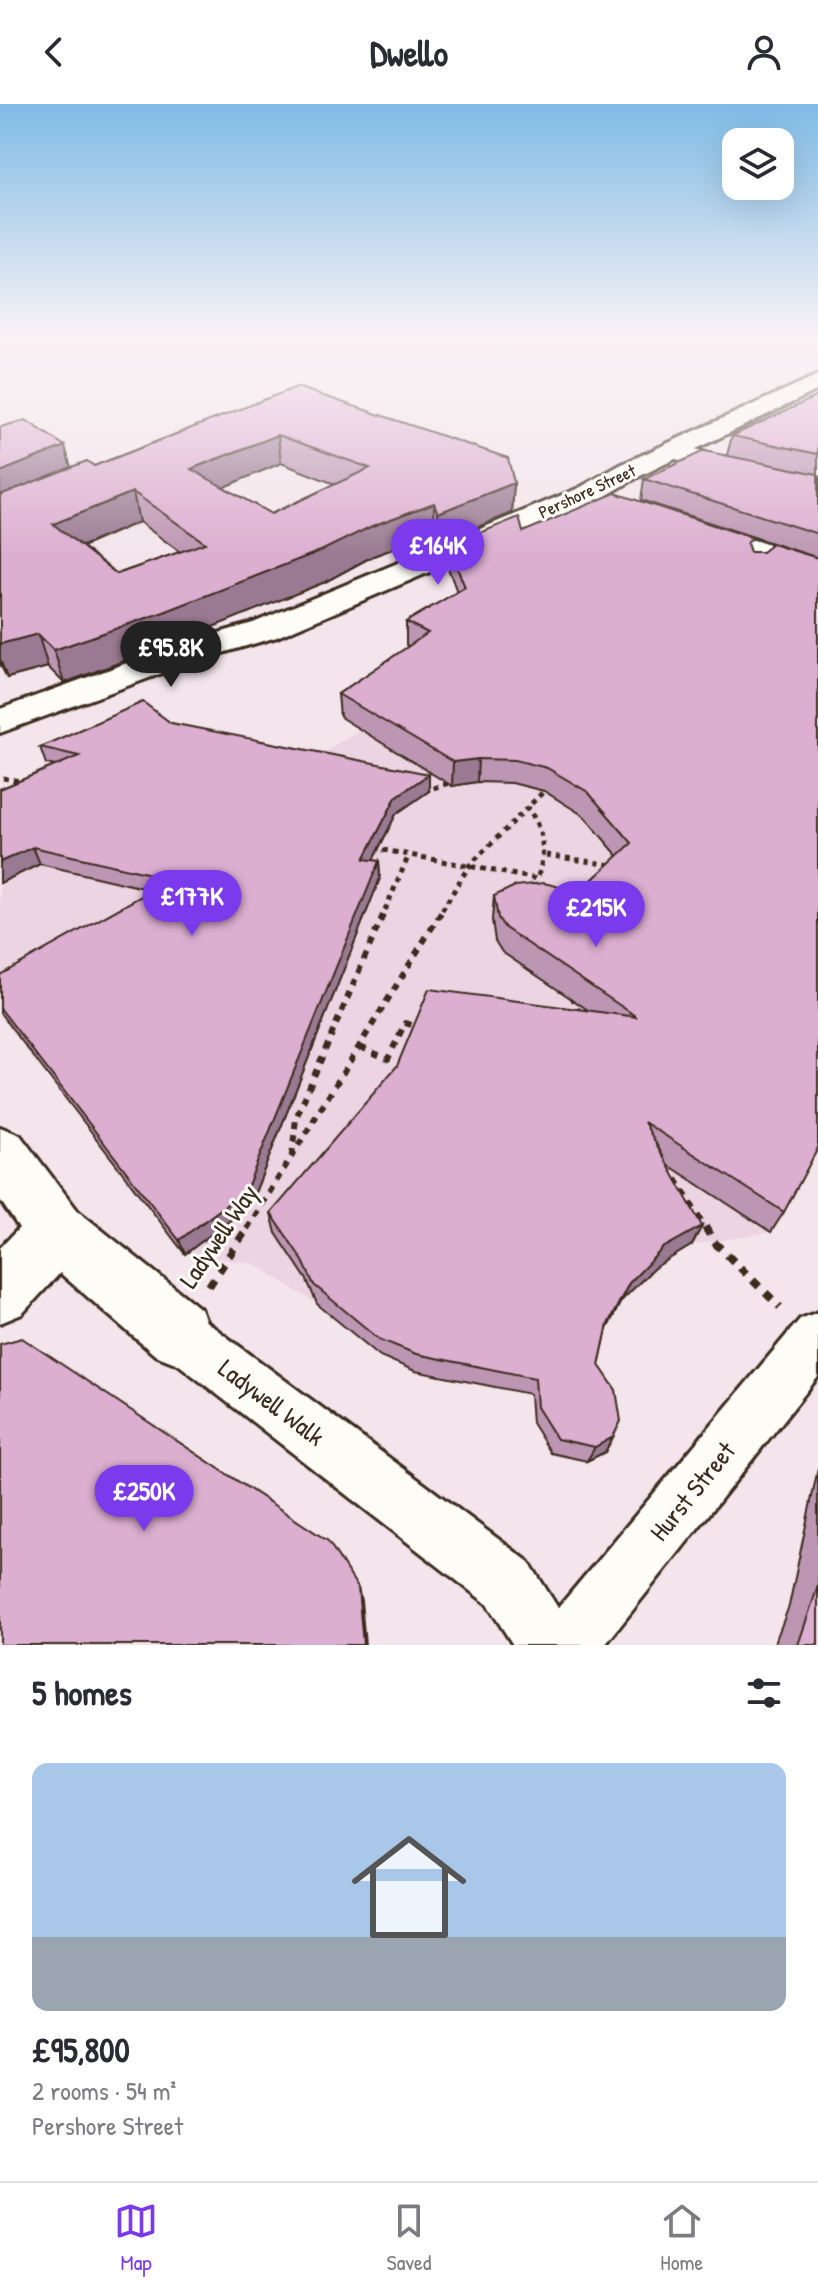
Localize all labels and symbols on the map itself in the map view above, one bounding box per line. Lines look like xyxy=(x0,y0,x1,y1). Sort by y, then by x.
street label: Pershore Street xyxy=(534,457,640,524)
pin: £164K xyxy=(382,519,494,587)
pin: £95.8K xyxy=(106,621,236,689)
pin: £177K xyxy=(136,870,248,938)
pin: £215K xyxy=(540,881,652,949)
street label: Ladywell Way xyxy=(171,1177,265,1295)
street label: Ladywell Walk xyxy=(212,1351,332,1454)
street label: Hurst Street xyxy=(641,1433,743,1548)
pin: £250K xyxy=(88,1465,200,1533)

